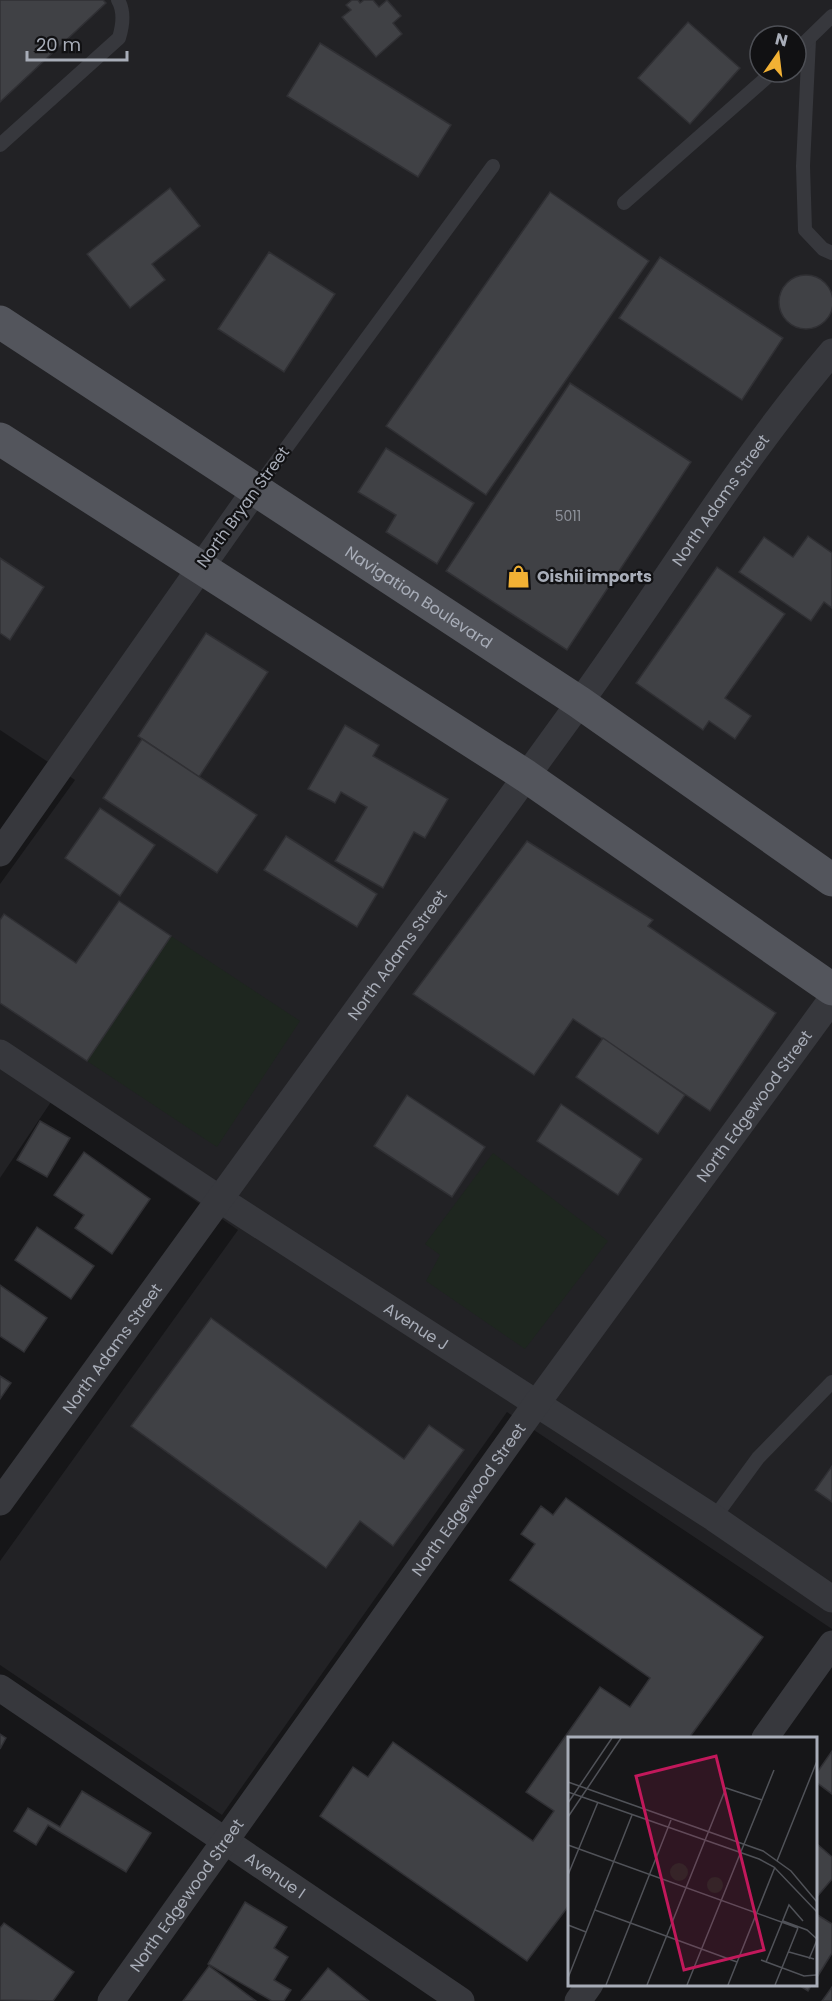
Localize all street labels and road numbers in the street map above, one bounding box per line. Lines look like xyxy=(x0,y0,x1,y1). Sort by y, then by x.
street label: North Adams Street xyxy=(666,429,775,571)
street label: North Bryan Street xyxy=(191,442,295,572)
street label: Navigation Boulevard xyxy=(341,540,497,654)
street label: North Adams Street xyxy=(342,885,452,1025)
street label: North Edgewood Street xyxy=(691,1025,817,1187)
street label: North Adams Street xyxy=(57,1278,167,1418)
street label: Avenue J xyxy=(380,1297,453,1355)
street label: North Edgewood Street xyxy=(406,1418,531,1581)
street label: North Edgewood Street xyxy=(124,1814,249,1976)
street label: Avenue I xyxy=(241,1846,310,1904)

